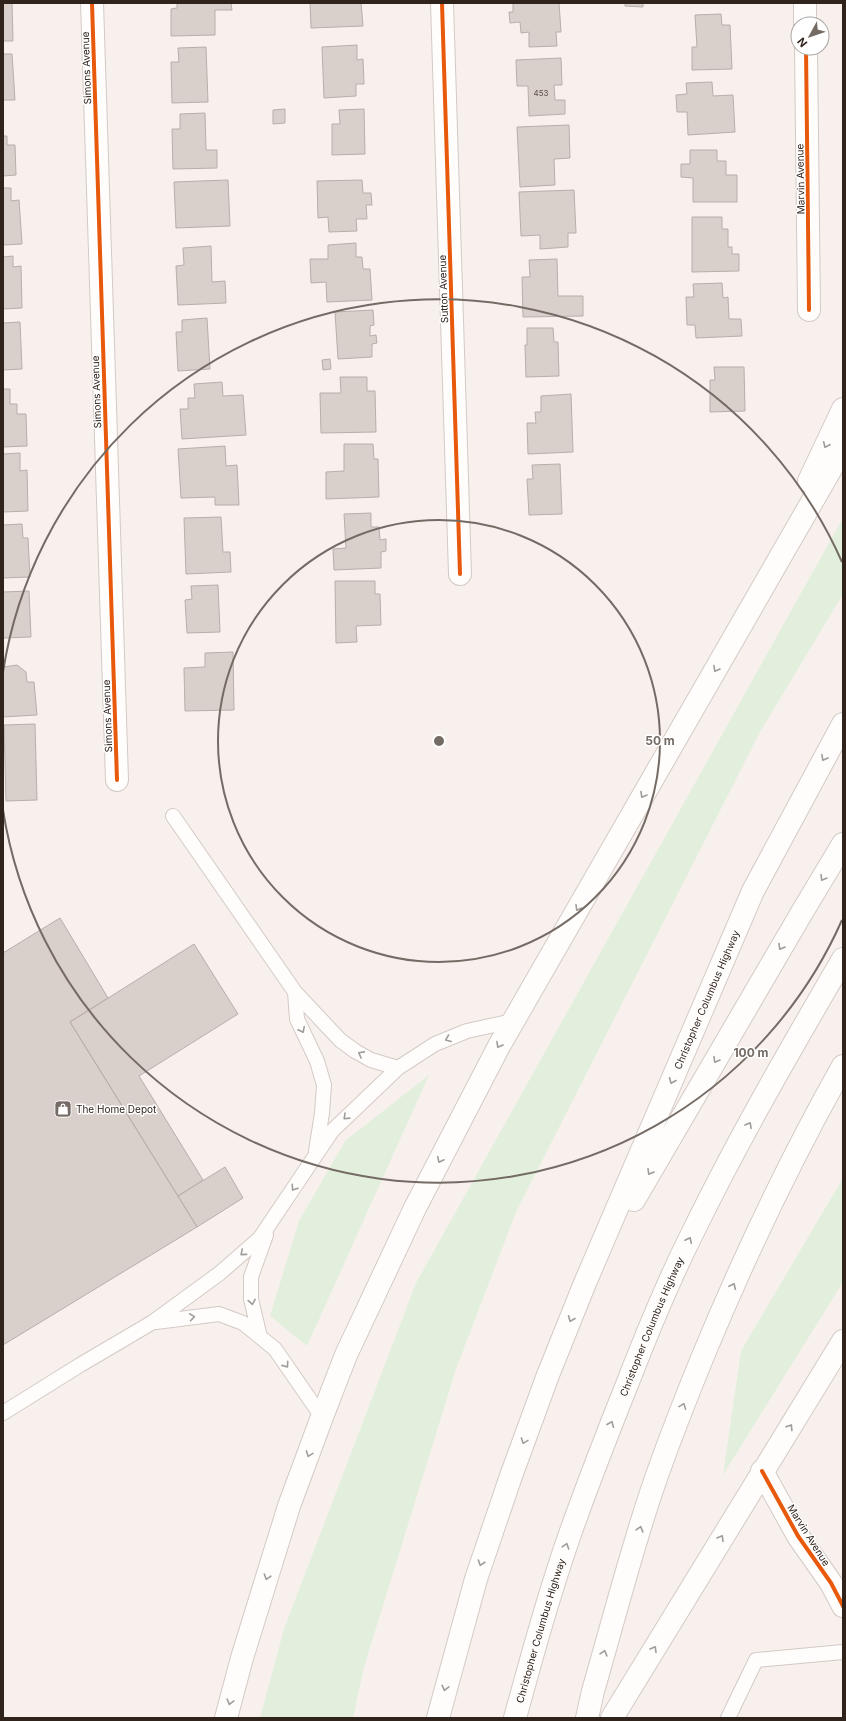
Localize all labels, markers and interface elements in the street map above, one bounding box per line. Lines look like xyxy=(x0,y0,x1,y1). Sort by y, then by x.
north arrow xyxy=(790,16,830,56)
street label: Simons Avenue xyxy=(79,31,93,105)
text: N xyxy=(794,35,810,50)
house number: 453 xyxy=(534,88,549,98)
street label: Marvin Avenue xyxy=(793,144,807,214)
street label: Sutton Avenue xyxy=(436,254,450,323)
street label: Simons Avenue xyxy=(89,355,103,429)
one-way arrow xyxy=(823,440,831,448)
one-way arrow xyxy=(714,665,721,672)
street label: Simons Avenue xyxy=(100,679,114,753)
text: 50 m xyxy=(645,733,675,748)
centre of rings xyxy=(432,734,446,748)
one-way arrow xyxy=(821,754,829,761)
one-way arrow xyxy=(641,791,648,798)
one-way arrow xyxy=(820,874,827,881)
one-way arrow xyxy=(576,904,583,911)
street label: Christopher Columbus Highway xyxy=(671,928,742,1071)
one-way arrow xyxy=(779,943,786,950)
one-way arrow xyxy=(297,1025,305,1033)
one-way arrow xyxy=(445,1034,452,1042)
one-way arrow xyxy=(497,1040,504,1048)
text: 100 m xyxy=(733,1045,769,1060)
one-way arrow xyxy=(358,1052,366,1059)
one-way arrow xyxy=(713,1056,720,1063)
one-way arrow xyxy=(669,1077,677,1084)
shop icon: The Home Depot xyxy=(53,1099,73,1119)
place label: The Home Depot xyxy=(76,1103,157,1115)
one-way arrow xyxy=(343,1112,351,1120)
one-way arrow xyxy=(744,1122,751,1129)
one-way arrow xyxy=(437,1156,445,1163)
one-way arrow xyxy=(648,1168,655,1175)
one-way arrow xyxy=(292,1184,299,1191)
one-way arrow xyxy=(684,1237,692,1245)
one-way arrow xyxy=(240,1249,248,1256)
street label: Christopher Columbus Highway xyxy=(617,1254,686,1398)
one-way arrow xyxy=(728,1282,736,1290)
one-way arrow xyxy=(247,1299,256,1306)
one-way arrow xyxy=(189,1313,195,1322)
one-way arrow xyxy=(567,1316,575,1323)
one-way arrow xyxy=(281,1360,288,1367)
one-way arrow xyxy=(678,1402,686,1409)
one-way arrow xyxy=(606,1421,614,1429)
one-way arrow xyxy=(785,1424,792,1431)
one-way arrow xyxy=(520,1437,528,1444)
one-way arrow xyxy=(305,1450,313,1457)
street label: Marvin Avenue xyxy=(785,1502,833,1568)
one-way arrow xyxy=(635,1525,644,1532)
one-way arrow xyxy=(717,1535,724,1542)
one-way arrow xyxy=(561,1543,570,1550)
street label: Christopher Columbus Highway xyxy=(513,1556,567,1704)
one-way arrow xyxy=(477,1560,486,1567)
one-way arrow xyxy=(263,1573,272,1580)
one-way arrow xyxy=(649,1646,656,1653)
one-way arrow xyxy=(599,1650,608,1657)
one-way arrow xyxy=(441,1685,450,1692)
one-way arrow xyxy=(226,1698,235,1705)

